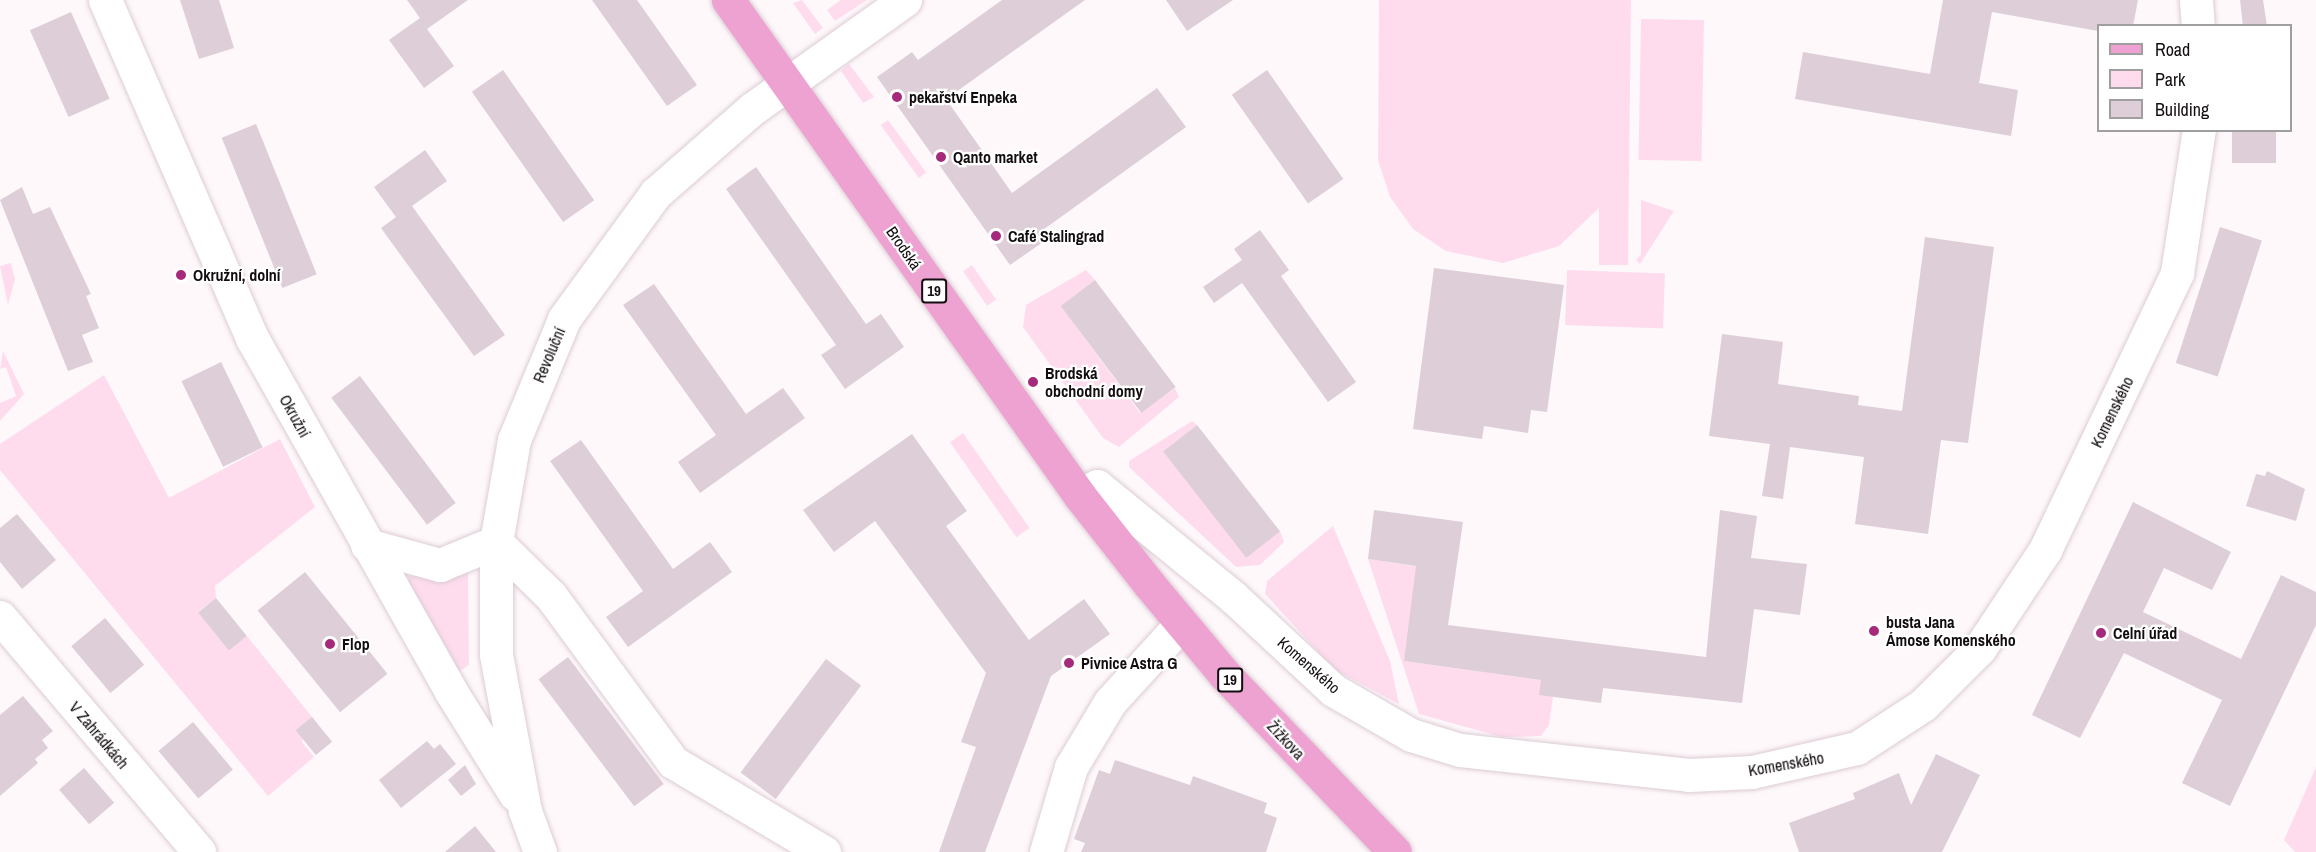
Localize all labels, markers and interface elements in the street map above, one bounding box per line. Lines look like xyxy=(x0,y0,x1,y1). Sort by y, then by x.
legend xyxy=(2097,24,2292,132)
text: Road xyxy=(2155,37,2190,62)
text: Park xyxy=(2155,67,2185,92)
place label: pekařství Enpeka xyxy=(909,87,1017,107)
marker: pekařství Enpeka xyxy=(890,90,904,104)
text: Building xyxy=(2155,97,2209,122)
place label: Qanto market xyxy=(953,147,1038,167)
marker: Qanto market xyxy=(934,150,948,164)
street label: Brodská xyxy=(882,223,926,273)
place label: Café Stalingrad xyxy=(1008,226,1104,246)
marker: Café Stalingrad xyxy=(989,229,1003,243)
place label: Okružní, dolní xyxy=(193,265,280,285)
marker: Okružní, dolní xyxy=(174,268,188,282)
road number: 19 xyxy=(920,279,948,303)
street label: Revoluční xyxy=(529,324,569,386)
place label: Brodská obchodní domy xyxy=(1045,363,1143,401)
street label: Komenského xyxy=(2087,373,2137,451)
marker: Brodská obchodní domy xyxy=(1026,375,1040,389)
street label: Okružní xyxy=(275,391,315,441)
place label: busta Jana Ámose Komenského xyxy=(1886,612,2016,650)
place label: Celní úřad xyxy=(2113,623,2177,643)
marker: busta Jana Ámose Komenského xyxy=(1867,624,1881,638)
marker: Celní úřad xyxy=(2094,626,2108,640)
street label: Komenského xyxy=(1274,633,1344,697)
place label: Flop xyxy=(342,634,370,654)
marker: Flop xyxy=(323,637,337,651)
place label: Pivnice Astra G xyxy=(1081,653,1178,673)
marker: Pivnice Astra G xyxy=(1062,656,1076,670)
road number: 19 xyxy=(1216,668,1244,692)
street label: V Zahrádkách xyxy=(65,698,133,772)
street label: Žižkova xyxy=(1263,717,1309,763)
street label: Komenského xyxy=(1747,748,1825,780)

